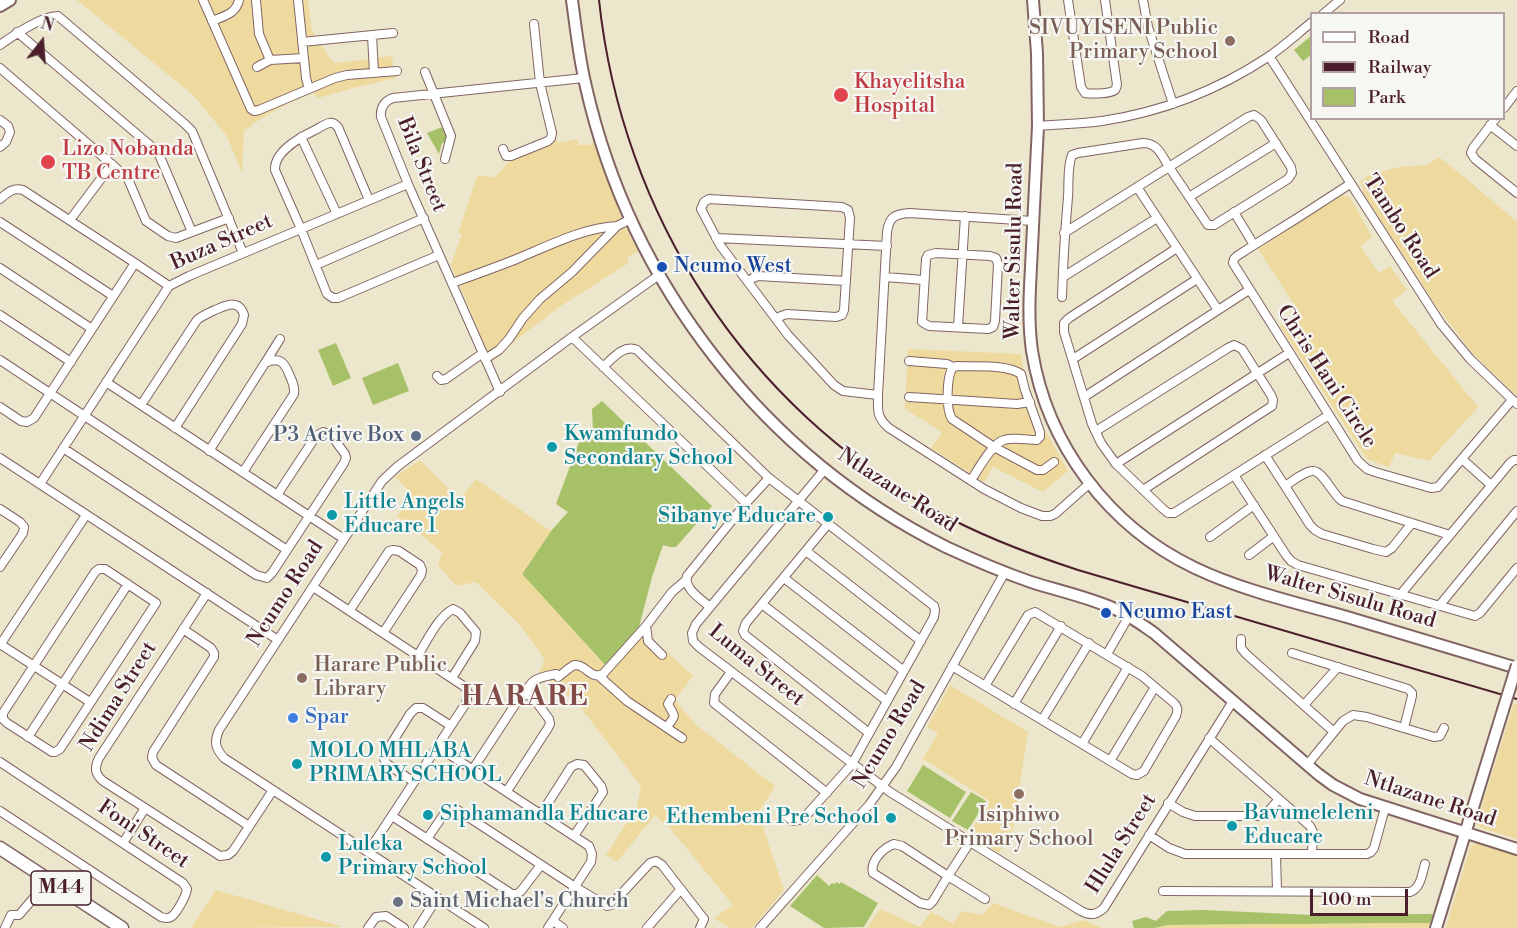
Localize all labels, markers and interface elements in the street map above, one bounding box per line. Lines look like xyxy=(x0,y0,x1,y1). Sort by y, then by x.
north arrow xyxy=(12,12,72,72)
legend xyxy=(1310,12,1505,120)
text: N xyxy=(38,13,56,36)
place label: SIVUYISENI Public Primary School xyxy=(1029,16,1218,66)
text: Road xyxy=(1368,26,1410,49)
marker: SIVUYISENI Public Primary School xyxy=(1223,34,1237,48)
text: Railway xyxy=(1368,56,1431,79)
place label: Khayelitsha Hospital xyxy=(854,70,965,120)
marker: Khayelitsha Hospital xyxy=(832,86,850,104)
text: Park xyxy=(1368,86,1405,109)
street label: Bila Street xyxy=(391,114,451,216)
place label: Lizo Nobanda TB Centre xyxy=(62,137,194,187)
marker: Lizo Nobanda TB Centre xyxy=(39,153,57,171)
street label: Walter Sisulu Road xyxy=(1001,162,1029,340)
street label: Tambo Road xyxy=(1357,170,1443,284)
street label: Buza Street xyxy=(167,209,277,277)
place label: Ncumo West xyxy=(674,254,792,280)
marker: Ncumo West xyxy=(655,260,669,274)
street label: Chris Hani Circle xyxy=(1270,301,1382,453)
place label: Kwamfundo Secondary School xyxy=(564,422,733,472)
place label: P3 Active Box xyxy=(273,423,404,449)
marker: P3 Active Box xyxy=(409,429,423,443)
marker: Kwamfundo Secondary School xyxy=(545,440,559,454)
street label: Ntlazane Road xyxy=(833,443,961,539)
place label: Little Angels Educare 1 xyxy=(344,490,464,540)
place label: Sibanye Educare xyxy=(658,504,816,530)
marker: Little Angels Educare 1 xyxy=(325,508,339,522)
marker: Sibanye Educare xyxy=(821,510,835,524)
street label: Ncumo Road xyxy=(242,536,330,652)
street label: Walter Sisulu Road xyxy=(1261,561,1439,635)
place label: Ncumo East xyxy=(1118,600,1233,626)
marker: Ncumo East xyxy=(1099,606,1113,620)
street label: Luma Street xyxy=(703,620,809,712)
street label: Ndima Street xyxy=(75,637,163,757)
place label: Harare Public Library xyxy=(314,653,447,703)
marker: Harare Public Library xyxy=(295,671,309,685)
street label: Ncumo Road xyxy=(848,676,932,794)
district label: HARARE xyxy=(461,683,589,715)
place label: Spar xyxy=(305,705,349,731)
marker: Spar xyxy=(286,711,300,725)
place label: MOLO MHLABA PRIMARY SCHOOL xyxy=(309,739,501,789)
marker: MOLO MHLABA PRIMARY SCHOOL xyxy=(290,757,304,771)
street label: Ntlazane Road xyxy=(1361,767,1499,833)
marker: Isiphiwo Primary School xyxy=(1012,787,1026,801)
street label: Hlula Street xyxy=(1081,789,1163,899)
street label: Foni Street xyxy=(92,795,194,875)
place label: Bavumeleleni Educare xyxy=(1244,801,1374,851)
place label: Siphamandla Educare xyxy=(440,802,648,828)
place label: Isiphiwo Primary School xyxy=(945,803,1093,853)
place label: Ethembeni Pre School xyxy=(666,805,879,831)
marker: Siphamandla Educare xyxy=(421,808,435,822)
marker: Ethembeni Pre School xyxy=(884,811,898,825)
marker: Bavumeleleni Educare xyxy=(1225,819,1239,833)
place label: Luleka Primary School xyxy=(338,832,487,882)
marker: Luleka Primary School xyxy=(319,850,333,864)
road number: M44 xyxy=(31,871,91,905)
scale bar xyxy=(1313,877,1410,915)
text: 100 m xyxy=(1321,888,1372,911)
place label: Saint Michael's Church xyxy=(410,889,629,915)
marker: Saint Michael's Church xyxy=(391,895,405,909)

